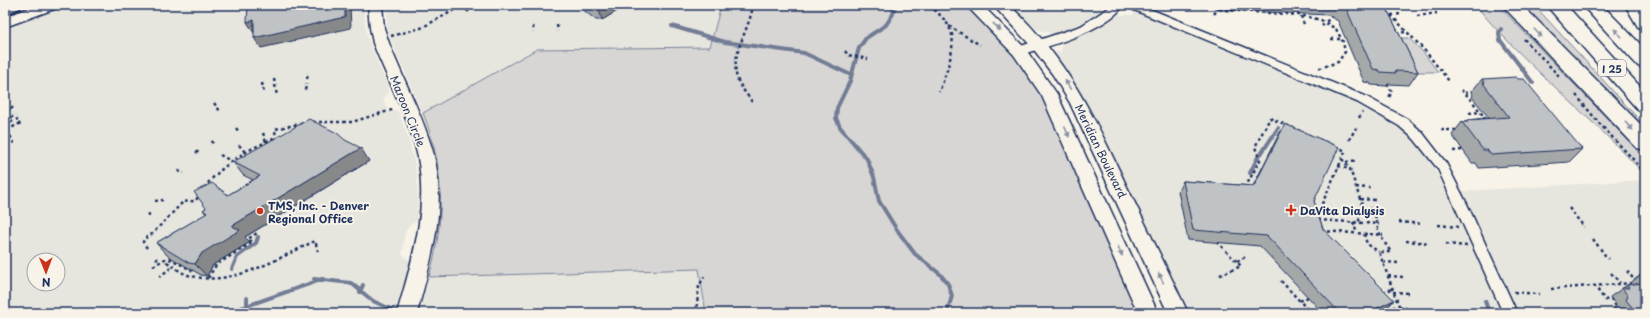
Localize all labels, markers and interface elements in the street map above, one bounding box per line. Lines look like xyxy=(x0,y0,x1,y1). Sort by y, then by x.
one-way arrow xyxy=(992,22,1002,32)
one-way arrow xyxy=(1534,28,1543,38)
one-way arrow xyxy=(1613,28,1623,38)
road number: I 25 xyxy=(1598,60,1626,76)
street label: Maroon Circle xyxy=(386,73,430,149)
one-way arrow xyxy=(1065,79,1072,91)
street label: Meridian Boulevard xyxy=(1071,101,1131,201)
one-way arrow xyxy=(1624,121,1634,131)
one-way arrow xyxy=(1065,127,1071,139)
place label: TMS, Inc. - Denver Regional Office xyxy=(268,197,369,227)
place label: DaVita Dialysis xyxy=(1300,202,1385,219)
marker: DaVita Dialysis xyxy=(1285,204,1297,216)
marker: TMS, Inc. - Denver Regional Office xyxy=(255,206,265,216)
one-way arrow xyxy=(1117,245,1123,257)
north arrow xyxy=(26,252,66,292)
one-way arrow xyxy=(1158,271,1164,283)
text: N xyxy=(41,274,51,291)

